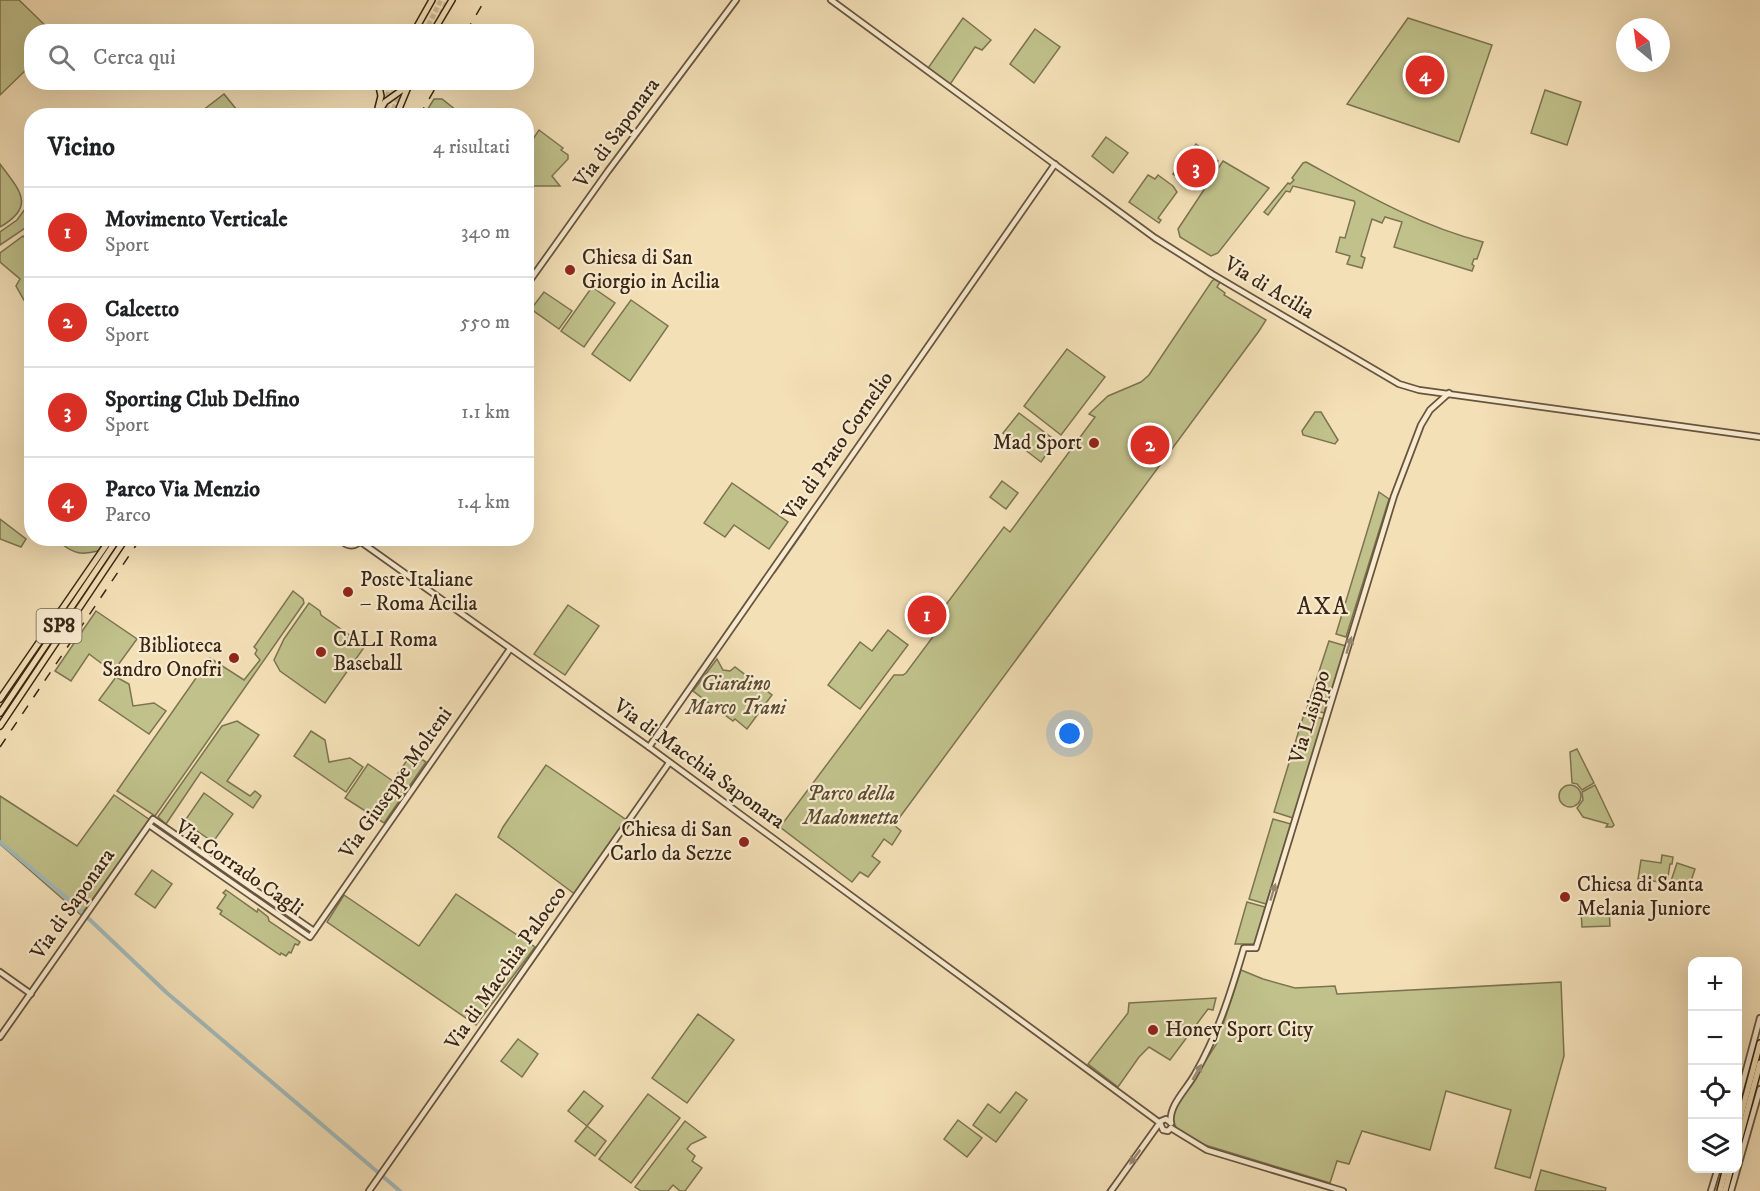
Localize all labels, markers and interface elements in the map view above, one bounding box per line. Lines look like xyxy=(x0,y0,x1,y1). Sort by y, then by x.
north arrow xyxy=(1616,18,1670,72)
search box xyxy=(24,24,534,90)
icon: search xyxy=(45,41,78,74)
text: Cerca qui xyxy=(93,44,176,71)
pin: 4 xyxy=(1406,52,1444,98)
street label: Via di Saponara xyxy=(568,73,666,194)
text: Vicino xyxy=(48,131,115,164)
text: 4 risultati xyxy=(433,135,510,160)
pin: 3 xyxy=(1176,146,1216,190)
text: Movimento Verticale xyxy=(105,206,288,233)
text: 1 xyxy=(64,220,71,245)
text: 340 m xyxy=(461,220,510,245)
text: Sport xyxy=(105,233,149,258)
place label: Chiesa di San Giorgio in Acilia xyxy=(582,245,720,295)
street label: Via di Acilia xyxy=(1218,250,1319,325)
marker: Chiesa di San Giorgio in Acilia xyxy=(563,263,577,277)
text: Calcetto xyxy=(105,296,179,323)
text: 2 xyxy=(63,310,72,335)
text: 550 m xyxy=(460,310,510,335)
text: Sport xyxy=(105,323,149,348)
street label: Via di Prato Cornelio xyxy=(776,366,899,526)
text: Sporting Club Delfino xyxy=(105,386,299,413)
text: 3 xyxy=(64,400,71,425)
text: 1.1 km xyxy=(461,400,510,425)
text: Sport xyxy=(105,413,149,438)
pin: 2 xyxy=(1130,422,1170,468)
place label: Mad Sport xyxy=(993,430,1082,456)
marker: Mad Sport xyxy=(1087,436,1101,450)
text: Parco Via Menzio xyxy=(105,476,260,503)
text: 4 xyxy=(62,490,73,515)
text: 1.4 km xyxy=(457,490,510,515)
text: Parco xyxy=(105,503,151,528)
place label: Poste Italiane – Roma Acilia xyxy=(360,567,477,617)
marker: Poste Italiane – Roma Acilia xyxy=(341,585,355,599)
pin: 1 xyxy=(908,592,946,638)
district label: AXA xyxy=(1297,592,1349,622)
road number: SP8 xyxy=(36,609,82,643)
place label: CALI Roma Baseball xyxy=(333,627,437,677)
place label: Biblioteca Sandro Onofri xyxy=(102,633,222,683)
one-way arrow xyxy=(1345,636,1354,654)
marker: CALI Roma Baseball xyxy=(314,645,328,659)
marker: Biblioteca Sandro Onofri xyxy=(227,651,241,665)
street label: Via Lisippo xyxy=(1283,667,1337,768)
park label: Giardino Marco Trani xyxy=(684,671,787,721)
street label: Via di Macchia Saponara xyxy=(607,692,790,835)
street label: Via Giuseppe Molteni xyxy=(333,702,458,865)
your location xyxy=(1055,719,1084,748)
park label: Parco della Madonnetta xyxy=(801,781,899,831)
street label: Via Corrado Cagli xyxy=(169,814,308,922)
place label: Chiesa di San Carlo da Sezze xyxy=(610,817,732,867)
marker: Chiesa di San Carlo da Sezze xyxy=(737,835,751,849)
street label: Via di Saponara xyxy=(25,843,121,965)
place label: Chiesa di Santa Melania Juniore xyxy=(1577,872,1711,922)
street label: Via di Macchia Palocco xyxy=(439,881,572,1056)
one-way arrow xyxy=(1269,883,1278,901)
marker: Chiesa di Santa Melania Juniore xyxy=(1558,890,1572,904)
map controls xyxy=(1688,957,1742,1173)
button: + xyxy=(1688,957,1742,1011)
button: − xyxy=(1688,1011,1742,1065)
place label: Honey Sport City xyxy=(1165,1017,1314,1043)
marker: Honey Sport City xyxy=(1146,1023,1160,1037)
one-way arrow xyxy=(1191,1064,1202,1080)
button: locate xyxy=(1688,1065,1742,1119)
button: layers xyxy=(1688,1119,1742,1173)
one-way arrow xyxy=(1130,1149,1142,1164)

